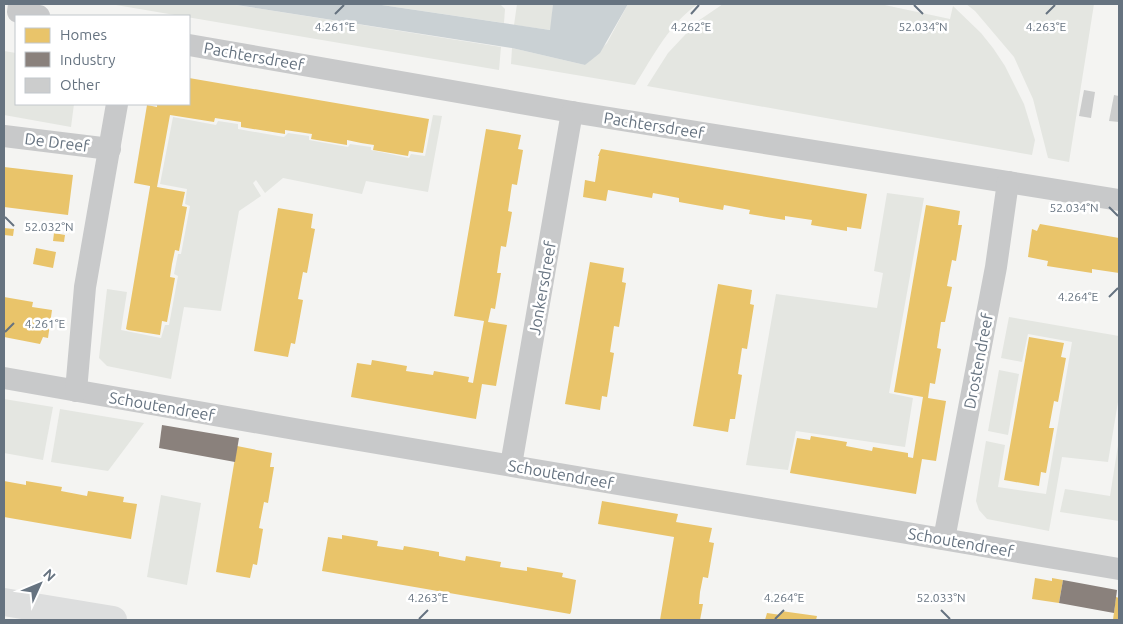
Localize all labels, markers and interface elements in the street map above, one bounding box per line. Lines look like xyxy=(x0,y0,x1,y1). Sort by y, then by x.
legend xyxy=(15,15,190,105)
text: 4.261°E xyxy=(315,20,356,33)
text: 4.262°E xyxy=(671,20,712,33)
text: 52.034°N xyxy=(898,20,948,33)
text: 4.263°E xyxy=(1026,20,1067,33)
text: Homes xyxy=(60,26,107,43)
street label: Pachtersdreef xyxy=(202,38,306,74)
text: Industry xyxy=(60,51,115,68)
text: Other xyxy=(60,76,100,93)
street label: Pachtersdreef xyxy=(602,108,706,142)
street label: De Dreef xyxy=(24,129,91,155)
text: 52.034°N xyxy=(1049,201,1099,214)
text: 52.032°N xyxy=(24,220,74,233)
street label: Jonkersdreef xyxy=(525,239,559,336)
text: 4.264°E xyxy=(1058,290,1099,303)
street label: Drostendreef xyxy=(960,311,996,410)
text: 4.261°E xyxy=(25,317,66,330)
street label: Schoutendreef xyxy=(108,388,217,424)
street label: Schoutendreef xyxy=(507,456,616,492)
street label: Schoutendreef xyxy=(907,524,1016,560)
north arrow xyxy=(15,559,65,609)
text: N xyxy=(40,566,59,584)
text: 4.263°E xyxy=(408,591,449,604)
text: 4.264°E xyxy=(764,591,805,604)
text: 52.033°N xyxy=(916,591,966,604)

